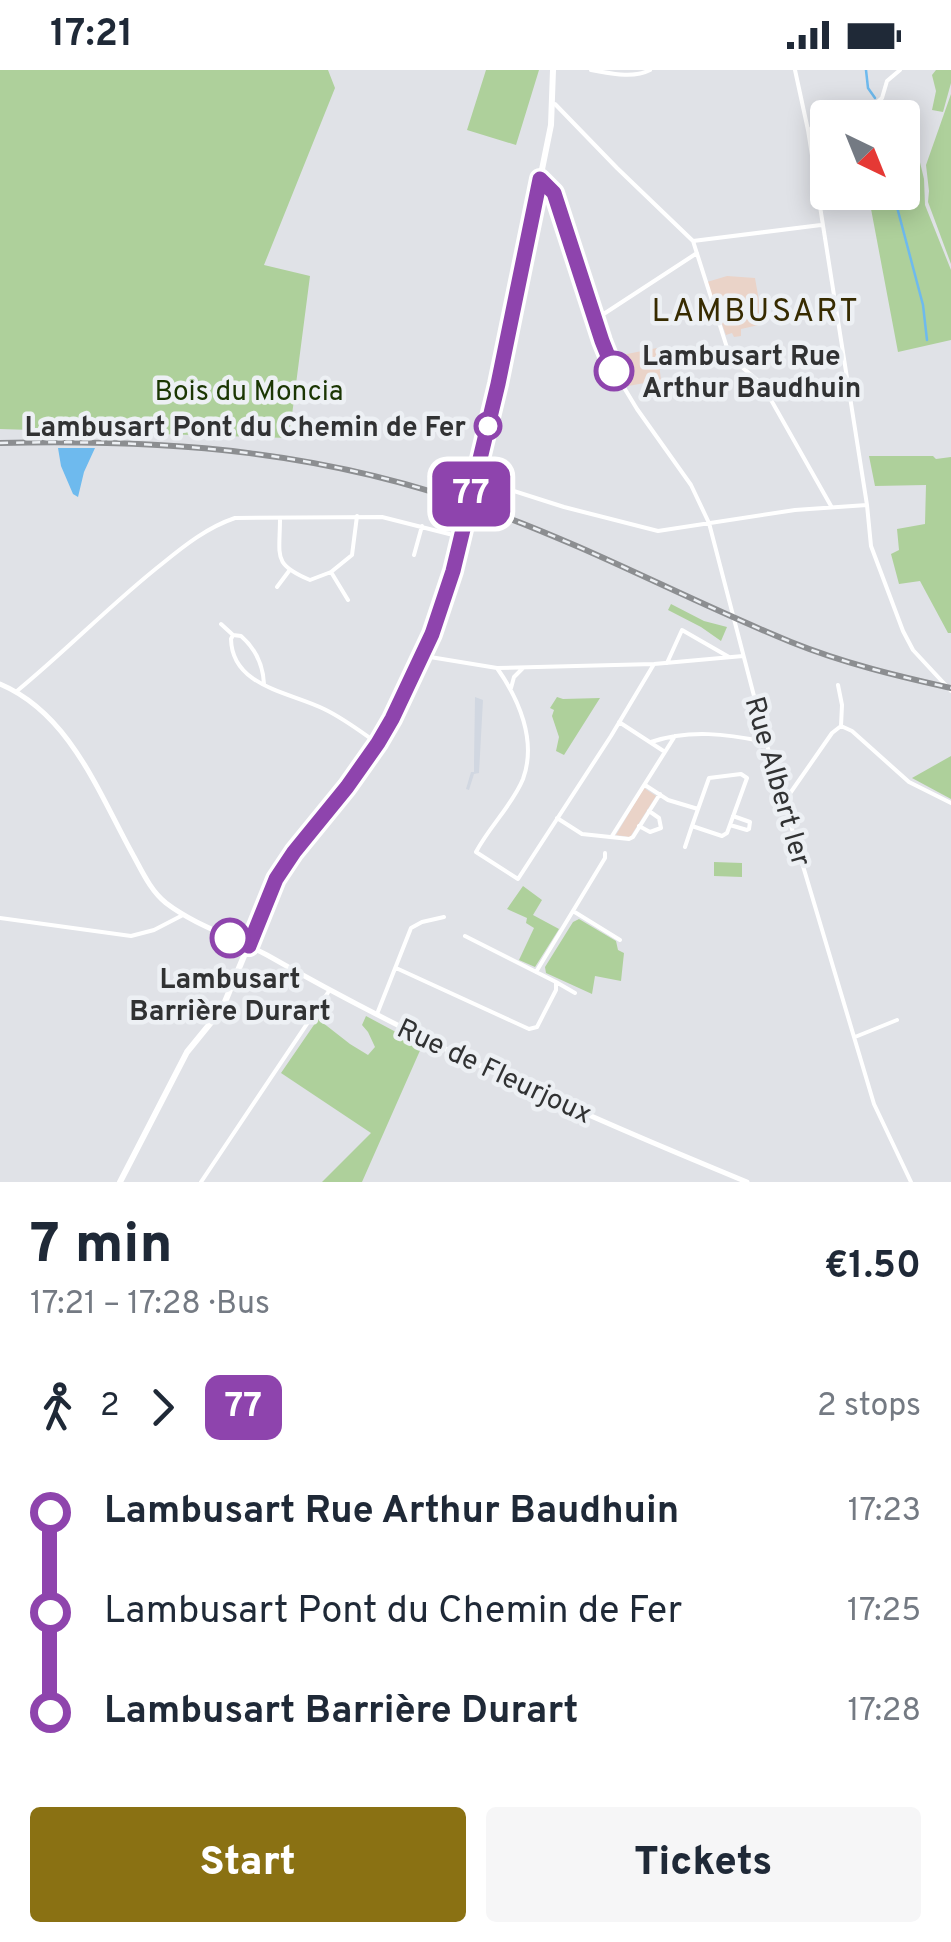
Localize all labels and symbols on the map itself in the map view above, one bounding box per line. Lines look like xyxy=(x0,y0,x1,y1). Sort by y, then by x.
north arrow xyxy=(810,100,920,210)
district label: LAMBUSART xyxy=(652,293,861,333)
place label: Lambusart Rue Arthur Baudhuin xyxy=(642,340,861,408)
marker: Lambusart Rue Arthur Baudhuin xyxy=(595,352,633,390)
park label: Bois du Moncia xyxy=(154,375,344,411)
place label: Lambusart Pont du Chemin de Fer xyxy=(25,411,466,447)
marker: Lambusart Pont du Chemin de Fer xyxy=(475,413,501,439)
line badge: 77 xyxy=(426,462,516,526)
street label: Rue Albert Ier xyxy=(735,693,818,871)
marker: Lambusart Barrière Durart xyxy=(211,919,249,957)
place label: Lambusart Barrière Durart xyxy=(129,963,331,1031)
street label: Rue de Fleurjoux xyxy=(391,1012,597,1134)

